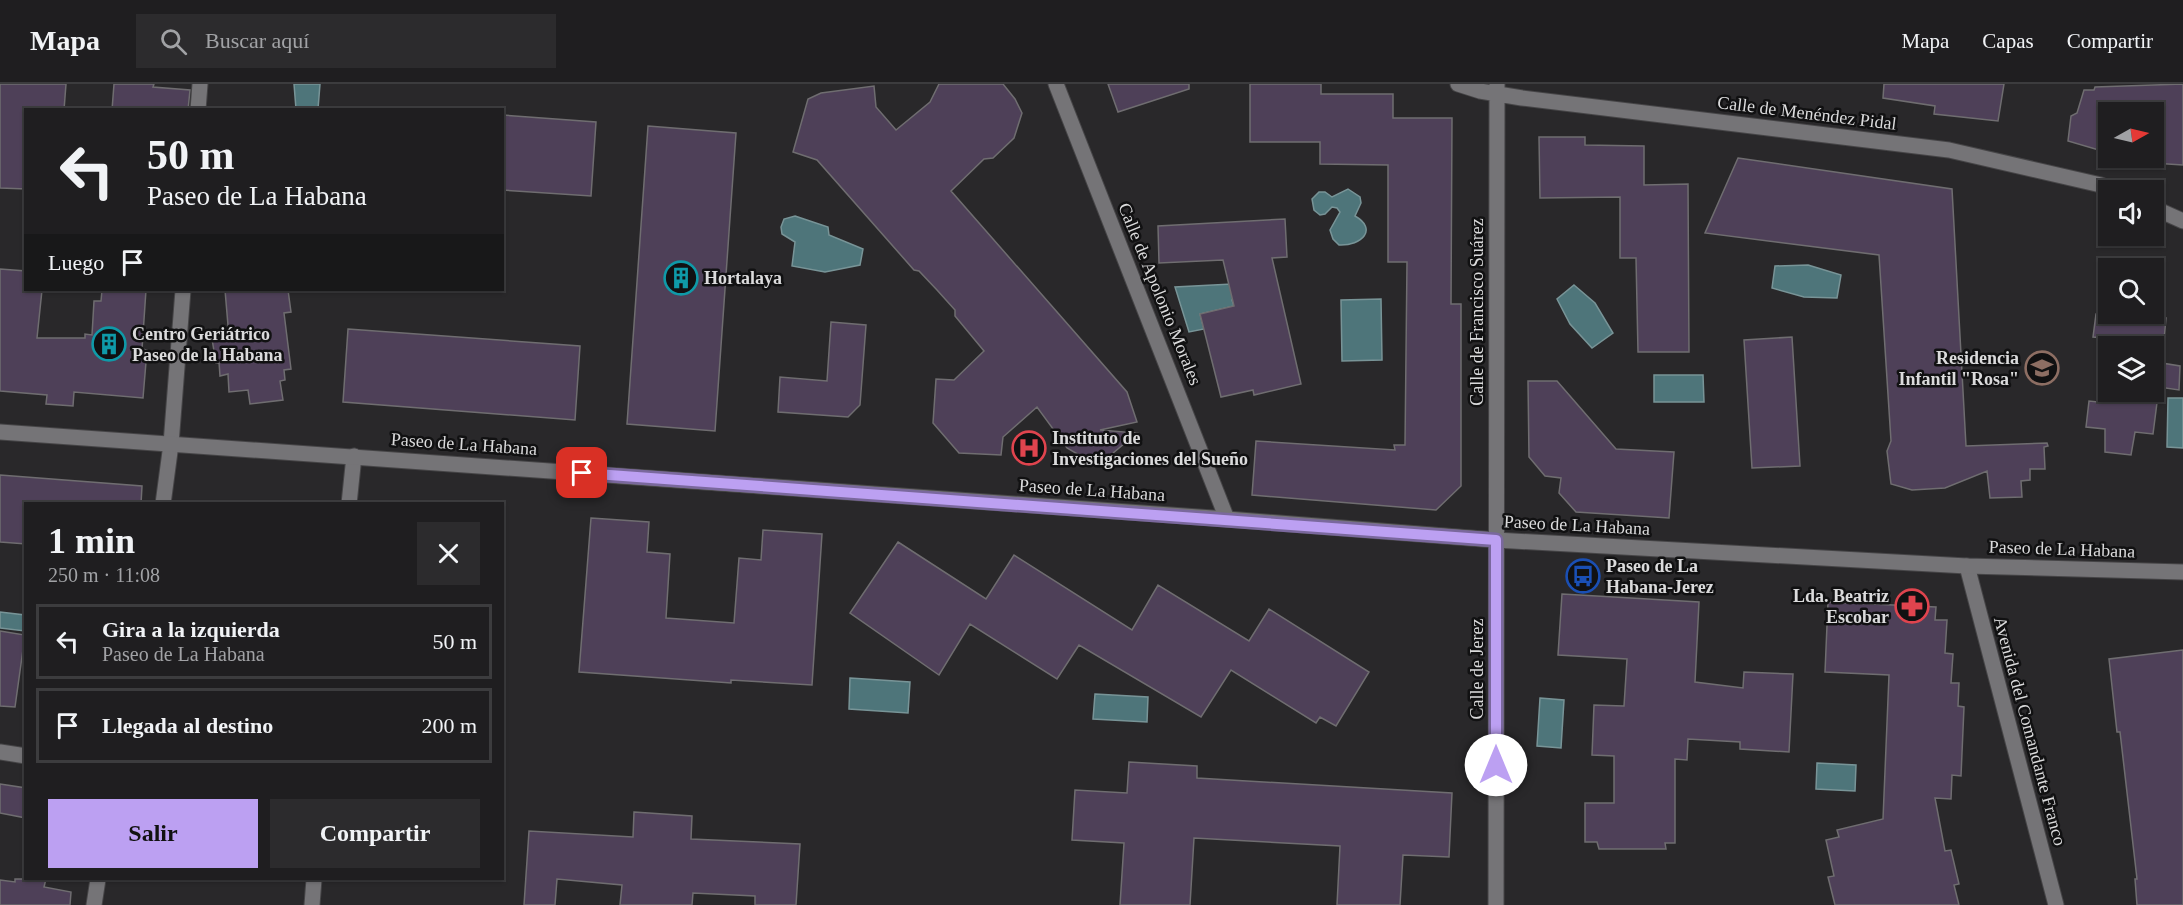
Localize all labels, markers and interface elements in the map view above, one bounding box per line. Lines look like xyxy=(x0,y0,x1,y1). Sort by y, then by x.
search box xyxy=(136,14,556,68)
text: Mapa xyxy=(30,25,100,56)
icon: search xyxy=(157,25,190,58)
text: Buscar aquí xyxy=(205,28,309,53)
text: Mapa xyxy=(1902,29,1949,53)
text: Capas xyxy=(1982,29,2034,53)
text: Compartir xyxy=(2067,29,2153,53)
street label: Calle de Menéndez Pidal xyxy=(1716,92,1898,134)
north arrow xyxy=(2098,102,2164,168)
map controls xyxy=(2098,102,2164,402)
icon: left xyxy=(48,132,126,210)
text: 50 m xyxy=(147,132,235,178)
button: sound xyxy=(2098,180,2164,246)
text: Paseo de La Habana xyxy=(147,181,367,211)
street label: Calle de Apolonio Morales xyxy=(1114,200,1206,388)
street label: Calle de Francisco Suárez xyxy=(1467,218,1487,406)
icon: arrive xyxy=(116,246,149,279)
text: Luego xyxy=(48,250,104,275)
button: search xyxy=(2098,258,2164,324)
building icon: Hortalaya xyxy=(663,260,699,296)
place label: Hortalaya xyxy=(704,268,782,288)
place label: Centro Geriátrico Paseo de la Habana xyxy=(132,324,283,365)
building icon: Centro Geriátrico Paseo de la Habana xyxy=(91,326,127,362)
button: layers xyxy=(2098,336,2164,402)
place label: Residencia Infantil "Rosa" xyxy=(1898,348,2019,389)
school or university icon: Residencia Infantil "Rosa" xyxy=(2024,350,2060,386)
place label: Instituto de Investigaciones del Sueño xyxy=(1052,428,1248,469)
street label: Paseo de La Habana xyxy=(390,429,538,459)
hospital icon: Instituto de Investigaciones del Sueño xyxy=(1011,430,1047,466)
pin xyxy=(556,447,607,498)
icon: arrive xyxy=(565,456,598,489)
street label: Paseo de La Habana xyxy=(1018,475,1166,505)
street label: Paseo de La Habana xyxy=(1503,511,1651,539)
text: 1 min xyxy=(48,521,135,561)
button: close xyxy=(417,522,480,585)
street label: Paseo de La Habana xyxy=(1988,536,2136,562)
place label: Paseo de La Habana-Jerez xyxy=(1606,556,1714,597)
bus stop icon: Paseo de La Habana-Jerez xyxy=(1565,558,1601,594)
text: 250 m · 11:08 xyxy=(48,564,160,586)
place label: Lda. Beatriz Escobar xyxy=(1793,586,1889,627)
pharmacy icon: Lda. Beatriz Escobar xyxy=(1894,588,1930,624)
street label: Avenida del Comandante Franco xyxy=(1990,614,2070,848)
text: Gira a la izquierda xyxy=(102,617,280,642)
street label: Calle de Jerez xyxy=(1467,619,1487,719)
icon: left xyxy=(51,625,84,658)
text: 50 m xyxy=(432,629,477,654)
text: Paseo de La Habana xyxy=(102,643,265,665)
icon: arrive xyxy=(51,709,84,742)
text: Llegada al destino xyxy=(102,713,273,738)
text: 200 m xyxy=(421,713,477,738)
position arrow xyxy=(1464,733,1528,797)
button: Salir xyxy=(48,799,258,868)
button: Compartir xyxy=(270,799,480,868)

